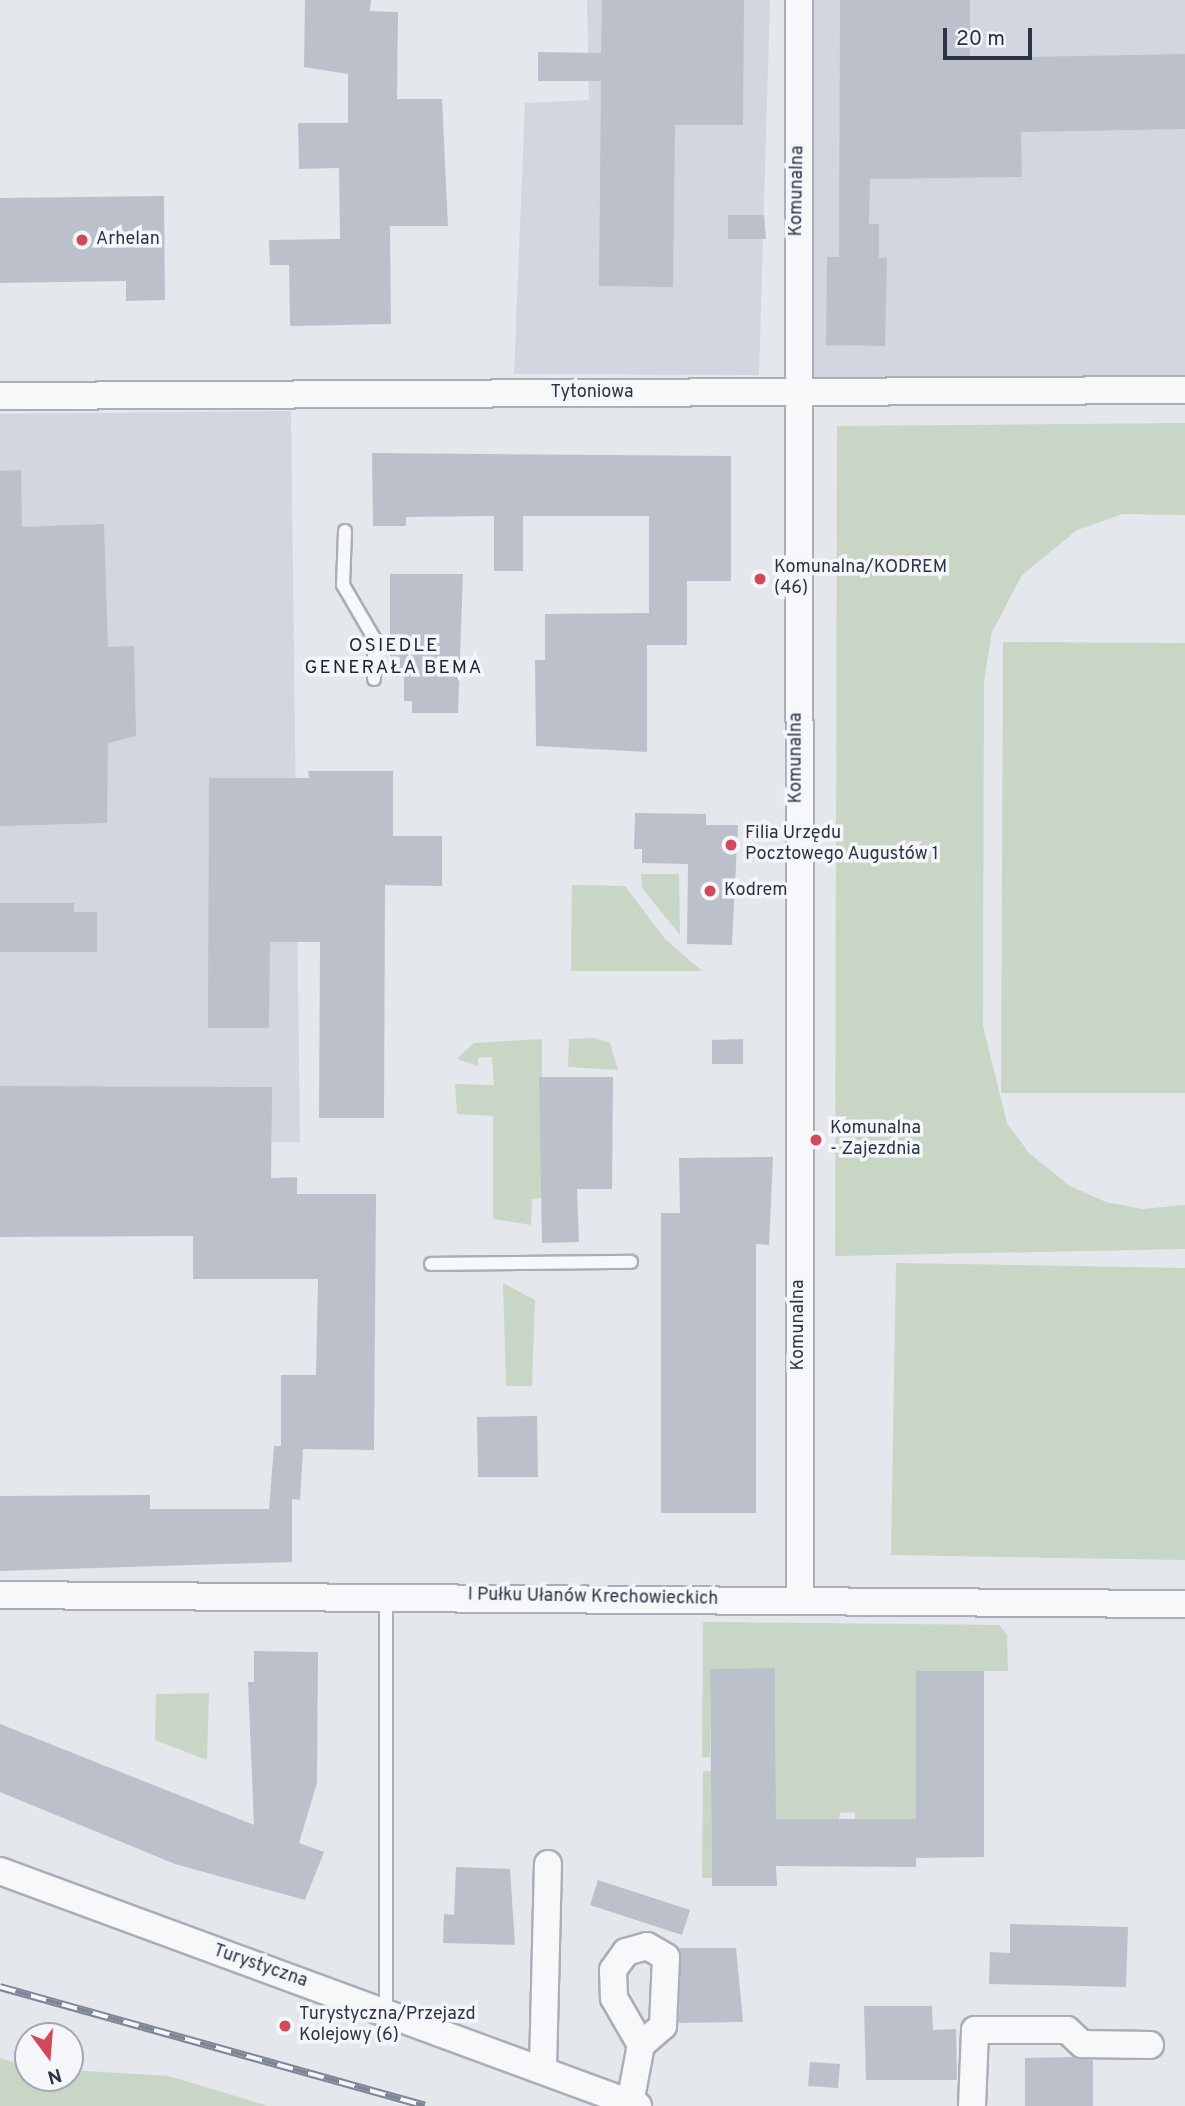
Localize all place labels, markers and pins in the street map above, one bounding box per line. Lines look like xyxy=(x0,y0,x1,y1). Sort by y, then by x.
place label: Arhelan xyxy=(96,229,160,251)
marker: Arhelan xyxy=(74,232,90,248)
place label: Komunalna/KODREM (46) xyxy=(774,558,947,600)
marker: Komunalna/KODREM (46) xyxy=(752,571,768,587)
place label: Filia Urzędu Pocztowego Augustów 1 xyxy=(745,824,939,866)
marker: Filia Urzędu Pocztowego Augustów 1 xyxy=(723,837,739,853)
place label: Kodrem xyxy=(724,880,788,902)
marker: Kodrem xyxy=(702,883,718,899)
place label: Komunalna - Zajezdnia xyxy=(830,1119,921,1162)
marker: Komunalna - Zajezdnia xyxy=(808,1132,824,1148)
place label: Turystyczna/Przejazd Kolejowy (6) xyxy=(299,2005,476,2048)
marker: Turystyczna/Przejazd Kolejowy (6) xyxy=(277,2018,293,2034)

